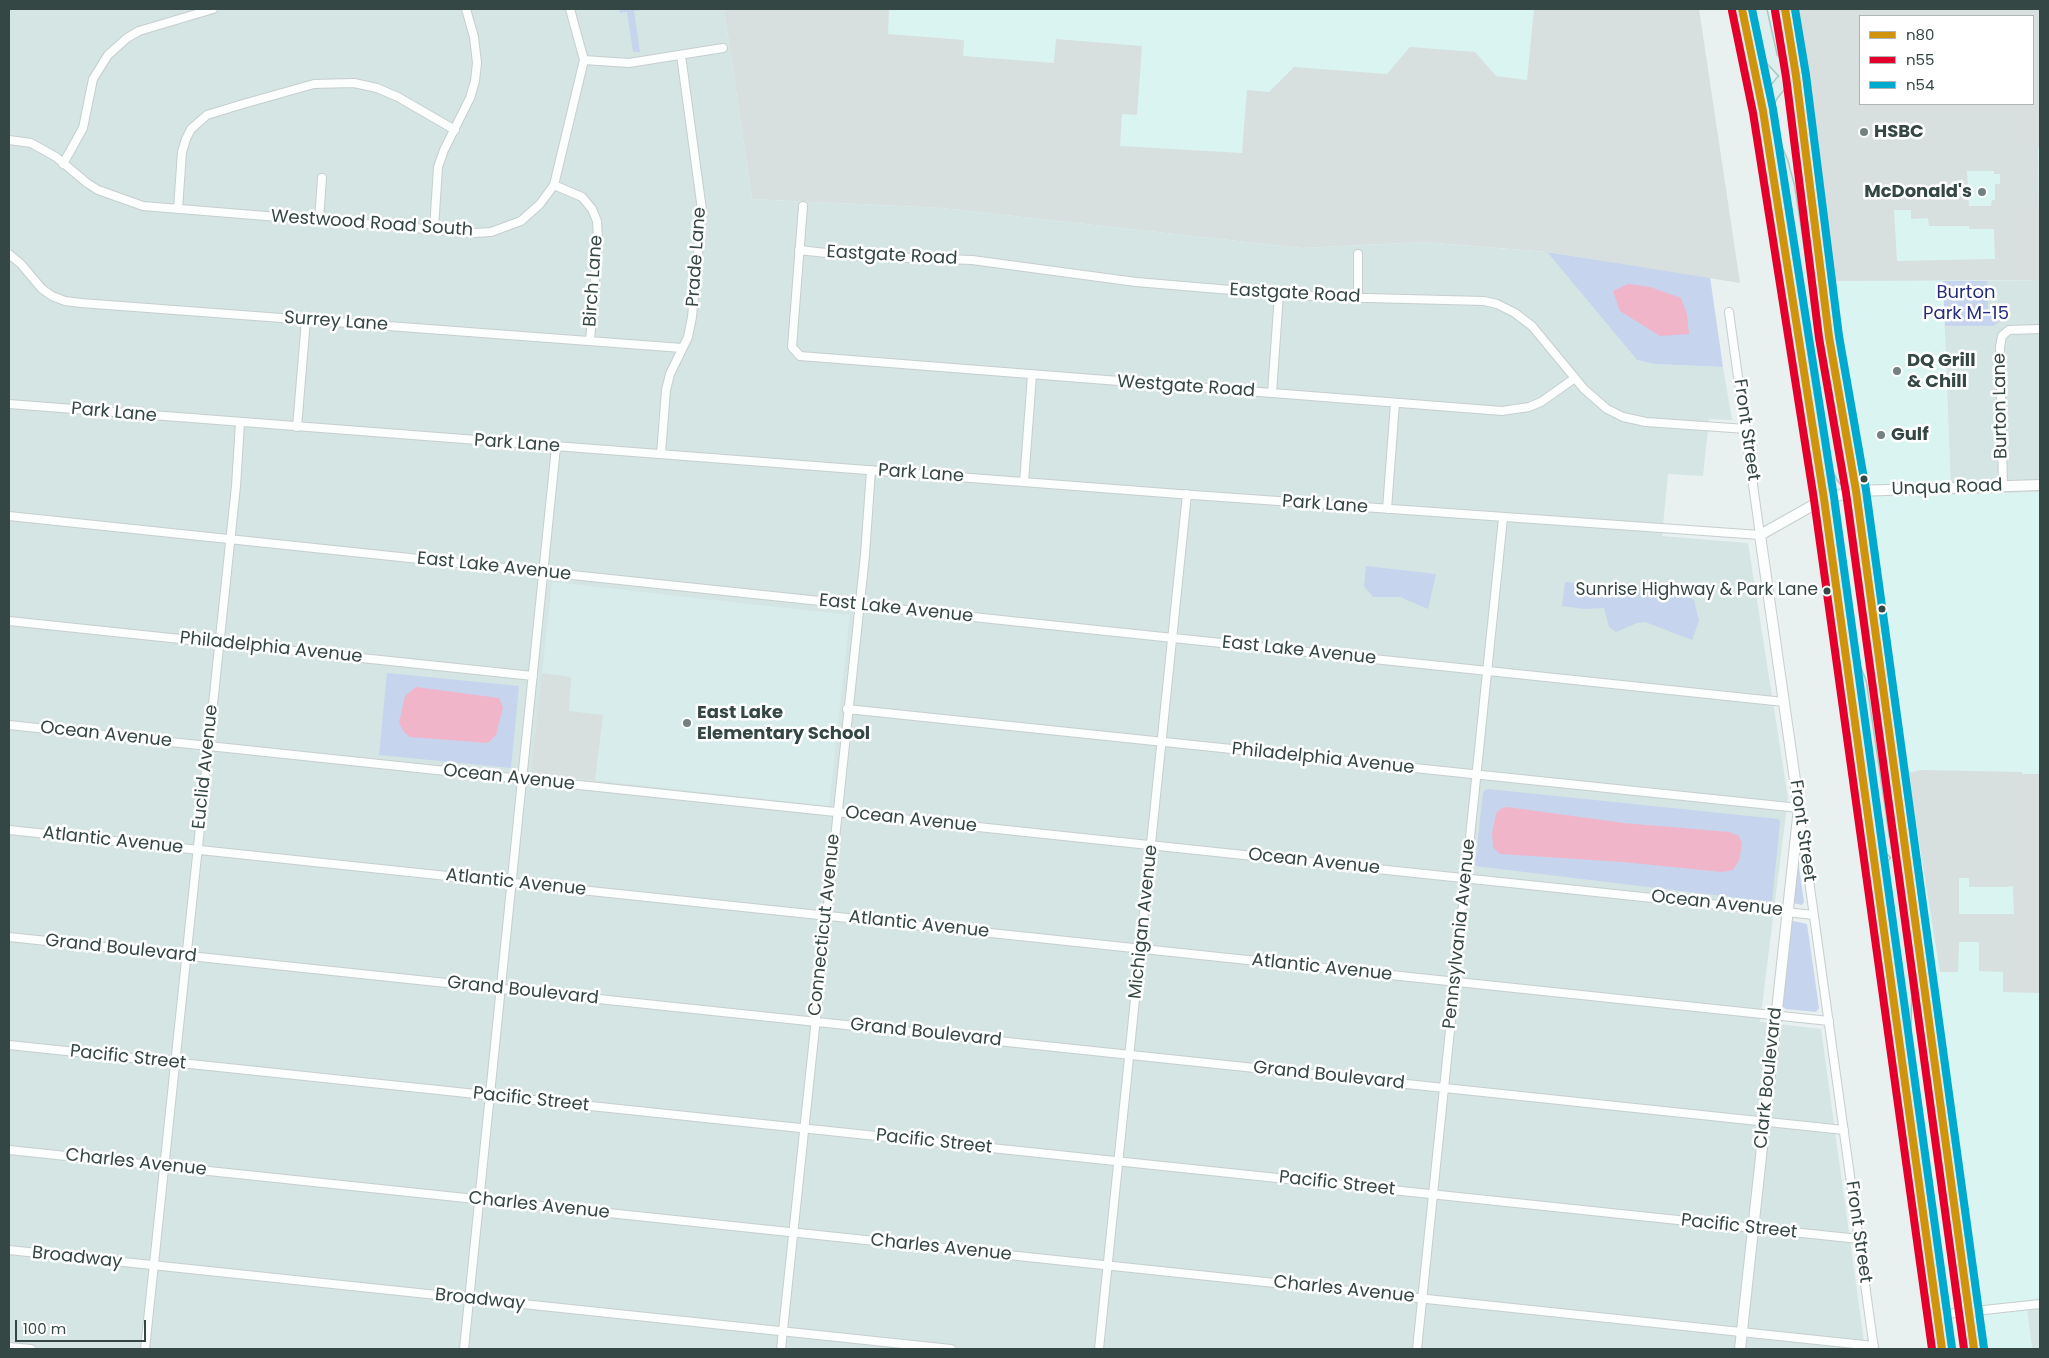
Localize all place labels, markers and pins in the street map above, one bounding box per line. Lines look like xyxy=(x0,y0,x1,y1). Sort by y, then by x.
place label: HSBC xyxy=(1874,121,1924,143)
marker: HSBC xyxy=(1858,126,1870,138)
place label: McDonald's xyxy=(1864,181,1972,203)
marker: McDonald's xyxy=(1976,186,1988,198)
place label: DQ Grill & Chill xyxy=(1907,350,1975,392)
marker: DQ Grill & Chill xyxy=(1891,365,1903,377)
place label: Gulf xyxy=(1891,424,1929,446)
marker: Gulf xyxy=(1875,429,1887,441)
unlabelled marker xyxy=(1859,474,1869,484)
place label: Sunrise Highway & Park Lane xyxy=(1576,581,1818,601)
marker: Sunrise Highway & Park Lane xyxy=(1822,586,1832,596)
unlabelled marker xyxy=(1877,604,1887,614)
place label: East Lake Elementary School xyxy=(697,702,870,744)
marker: East Lake Elementary School xyxy=(681,717,693,729)

